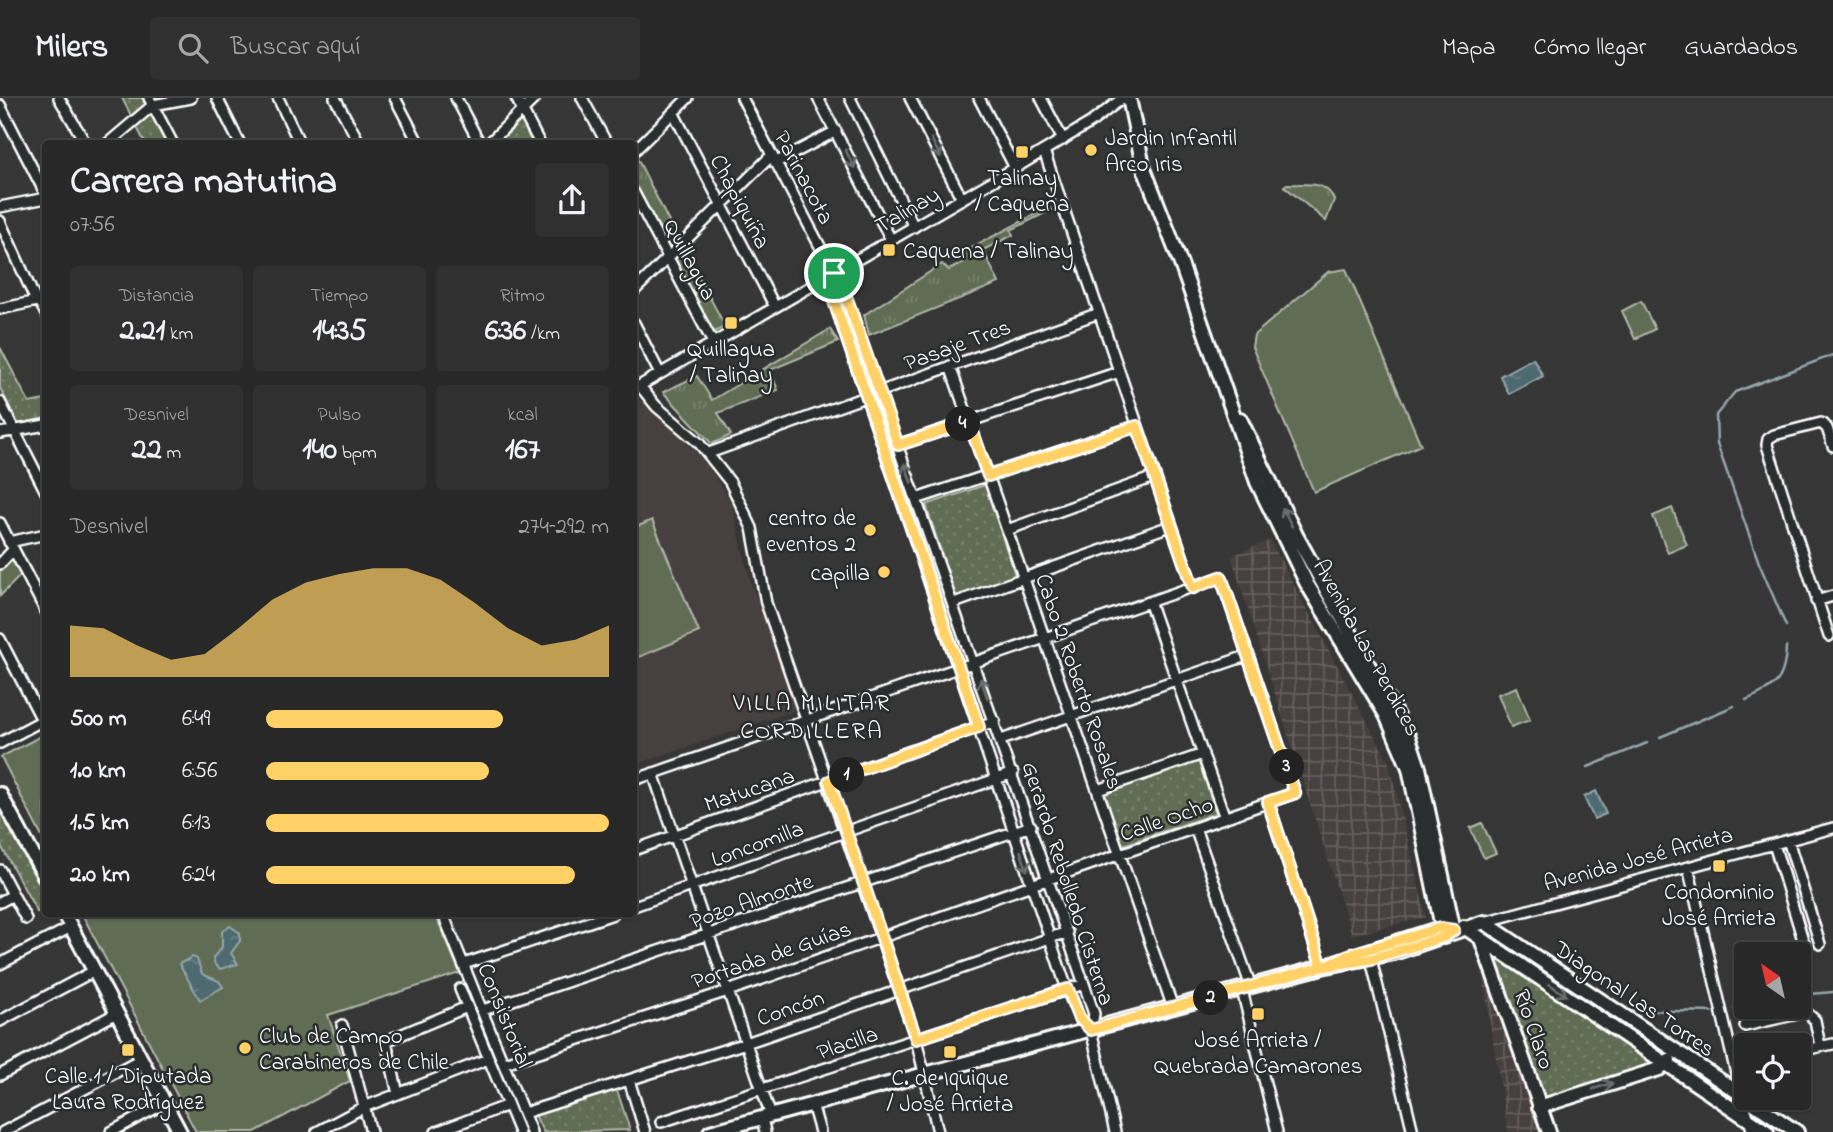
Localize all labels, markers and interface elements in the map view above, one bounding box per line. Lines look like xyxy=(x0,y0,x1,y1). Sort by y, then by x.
search box xyxy=(150,17,640,80)
text: Milers xyxy=(35,24,108,72)
icon: search xyxy=(174,29,212,67)
text: Buscar aquí xyxy=(230,29,360,67)
text: Mapa xyxy=(1442,31,1495,66)
text: Cómo llegar xyxy=(1533,31,1646,66)
text: Guardados xyxy=(1684,31,1798,66)
place label: Jardin Infantil Arco Iris xyxy=(1105,123,1237,182)
street label: Parinacota xyxy=(764,126,841,231)
one-way arrow xyxy=(929,138,943,158)
marker: Jardin Infantil Arco Iris xyxy=(1083,142,1099,158)
marker: Talinay / Caquena xyxy=(1014,144,1030,160)
one-way arrow xyxy=(843,148,857,169)
street label: Chapiquiña xyxy=(700,149,778,255)
text: Carrera matutina xyxy=(70,155,337,211)
button: share xyxy=(535,163,609,237)
place label: Talinay / Caquena xyxy=(975,163,1069,222)
street label: Talinay xyxy=(870,179,948,245)
text: 07:56 xyxy=(70,209,115,242)
street label: Quillagua xyxy=(653,214,724,307)
place label: Caquena / Talinay xyxy=(903,236,1074,271)
marker: Caquena / Talinay xyxy=(881,242,897,258)
pin xyxy=(804,243,864,303)
icon: arrive xyxy=(815,254,853,292)
text: Distancia xyxy=(119,283,194,310)
text: Tiempo xyxy=(311,283,368,310)
text: Ritmo xyxy=(500,283,545,310)
text: 2.21 xyxy=(120,310,165,354)
text: 14:35 xyxy=(313,310,367,354)
text: 6:36 xyxy=(485,310,526,354)
street label: Pasaje Tres xyxy=(900,312,1016,381)
marker: Quillagua / Talinay xyxy=(723,315,739,331)
text: km xyxy=(165,321,193,348)
text: /km xyxy=(526,321,560,348)
place label: Quillagua / Talinay xyxy=(687,334,775,395)
text: Desnivel xyxy=(124,402,189,429)
text: Pulso xyxy=(318,402,361,429)
text: kcal xyxy=(507,402,538,429)
pin: 4 xyxy=(946,406,981,442)
text: 4 xyxy=(959,410,966,437)
text: 22 xyxy=(132,429,162,473)
text: 140 xyxy=(302,429,337,473)
text: 167 xyxy=(505,429,540,473)
text: m xyxy=(162,440,181,467)
text: bpm xyxy=(337,440,377,467)
one-way arrow xyxy=(900,463,913,485)
place label: centro de eventos 2 xyxy=(766,503,857,562)
one-way arrow xyxy=(1279,507,1293,528)
text: Desnivel xyxy=(70,511,148,544)
text: 274–292 m xyxy=(519,511,609,544)
marker: centro de eventos 2 xyxy=(862,522,878,538)
street label: Avenida Las Perdices xyxy=(1303,554,1428,743)
place label: capilla xyxy=(811,558,870,591)
marker: capilla xyxy=(876,564,892,580)
street label: Cabo 2 Roberto Rosales xyxy=(1025,570,1130,794)
one-way arrow xyxy=(977,677,989,699)
district label: VILLA MILITAR CORDILLERA xyxy=(732,687,891,750)
text: 500 m xyxy=(70,703,127,736)
text: 6:49 xyxy=(182,703,210,736)
pin: 3 xyxy=(1270,750,1304,784)
text: 3 xyxy=(1283,753,1290,780)
text: 1.0 km xyxy=(70,755,126,788)
text: 6:56 xyxy=(182,755,217,788)
pin: 1 xyxy=(830,758,864,792)
street label: Gerardo Rebolledo Cisterna xyxy=(1012,758,1122,1010)
street label: Matucana xyxy=(700,761,799,822)
text: 1 xyxy=(843,761,850,788)
street label: Calle Ocho xyxy=(1116,789,1218,852)
text: 1.5 km xyxy=(70,807,129,840)
text: 6:13 xyxy=(182,807,211,840)
street label: Loncomilla xyxy=(707,813,809,877)
street label: Avenida José Arrieta xyxy=(1540,819,1737,902)
one-way arrow xyxy=(1018,850,1031,872)
marker: Condominio José Arrieta xyxy=(1711,858,1727,874)
text: 2.0 km xyxy=(70,859,130,892)
text: 6:24 xyxy=(182,859,215,892)
street label: Pozo Almonte xyxy=(686,866,819,939)
place label: Condominio José Arrieta xyxy=(1662,877,1776,936)
street label: Portada de Guías xyxy=(687,914,856,999)
street label: Diagonal Las Torres xyxy=(1545,933,1721,1067)
north arrow xyxy=(1734,942,1811,1018)
map controls xyxy=(1734,942,1811,1110)
street label: Consistorial xyxy=(468,958,540,1073)
pin: 2 xyxy=(1194,981,1228,1016)
street label: Concón xyxy=(753,982,829,1036)
one-way arrow xyxy=(1548,983,1567,997)
text: 2 xyxy=(1206,984,1215,1011)
street label: Río Claro xyxy=(1504,985,1562,1074)
marker: José Arrieta / Quebrada Camarones xyxy=(1250,1006,1266,1022)
street label: Placilla xyxy=(813,1019,883,1070)
place label: Club de Campo Carabineros de Chile xyxy=(259,1021,450,1080)
place label: José Arrieta / Quebrada Camarones xyxy=(1154,1025,1362,1084)
button: locate xyxy=(1734,1033,1811,1110)
marker: Club de Campo Carabineros de Chile xyxy=(237,1040,253,1056)
marker: Calle 1 / Diputada Laura Rodríguez xyxy=(120,1042,136,1058)
marker: C. de Iquique / José Arrieta xyxy=(942,1044,958,1060)
place label: Calle 1 / Diputada Laura Rodríguez xyxy=(45,1061,211,1121)
place label: C. de Iquique / José Arrieta xyxy=(887,1063,1013,1122)
one-way arrow xyxy=(1591,1078,1613,1091)

